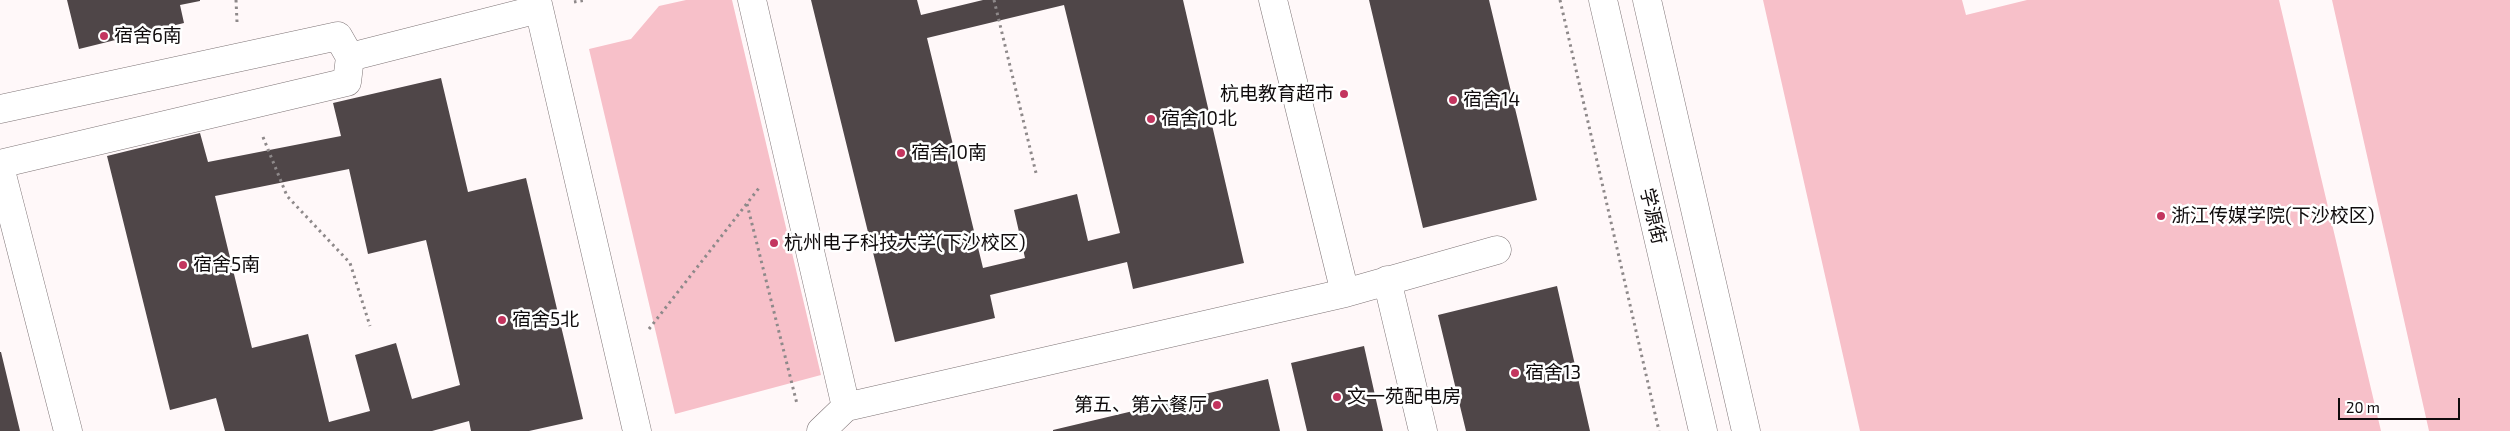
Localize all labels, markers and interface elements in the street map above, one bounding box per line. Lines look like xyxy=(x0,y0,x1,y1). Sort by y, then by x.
place label: 宿舍6南 xyxy=(114,25,182,47)
marker: 宿舍6南 xyxy=(98,30,110,42)
place label: 杭电教育超市 xyxy=(1220,83,1334,105)
marker: 杭电教育超市 xyxy=(1338,88,1350,100)
place label: 宿舍14 xyxy=(1463,89,1520,111)
marker: 宿舍14 xyxy=(1447,94,1459,106)
place label: 宿舍10北 xyxy=(1161,108,1237,130)
marker: 宿舍10北 xyxy=(1145,113,1157,125)
place label: 宿舍10南 xyxy=(911,142,987,164)
marker: 宿舍10南 xyxy=(895,147,907,159)
street label: 学源街 xyxy=(1635,186,1671,246)
place label: 浙江传媒学院(下沙校区) xyxy=(2171,205,2375,227)
marker: 浙江传媒学院(下沙校区) xyxy=(2155,210,2167,222)
place label: 杭州电子科技大学(下沙校区) xyxy=(784,232,1026,254)
marker: 杭州电子科技大学(下沙校区) xyxy=(768,237,780,249)
place label: 宿舍5南 xyxy=(193,254,260,276)
marker: 宿舍5南 xyxy=(177,259,189,271)
place label: 宿舍5北 xyxy=(512,309,579,331)
marker: 宿舍5北 xyxy=(496,314,508,326)
place label: 宿舍13 xyxy=(1525,362,1581,384)
marker: 宿舍13 xyxy=(1509,367,1521,379)
place label: 文一苑配电房 xyxy=(1347,386,1461,408)
scale bar xyxy=(2340,388,2462,420)
marker: 文一苑配电房 xyxy=(1331,391,1343,403)
place label: 第五、第六餐厅 xyxy=(1074,394,1207,416)
text: 20 m xyxy=(2346,398,2380,416)
marker: 第五、第六餐厅 xyxy=(1211,399,1223,411)

